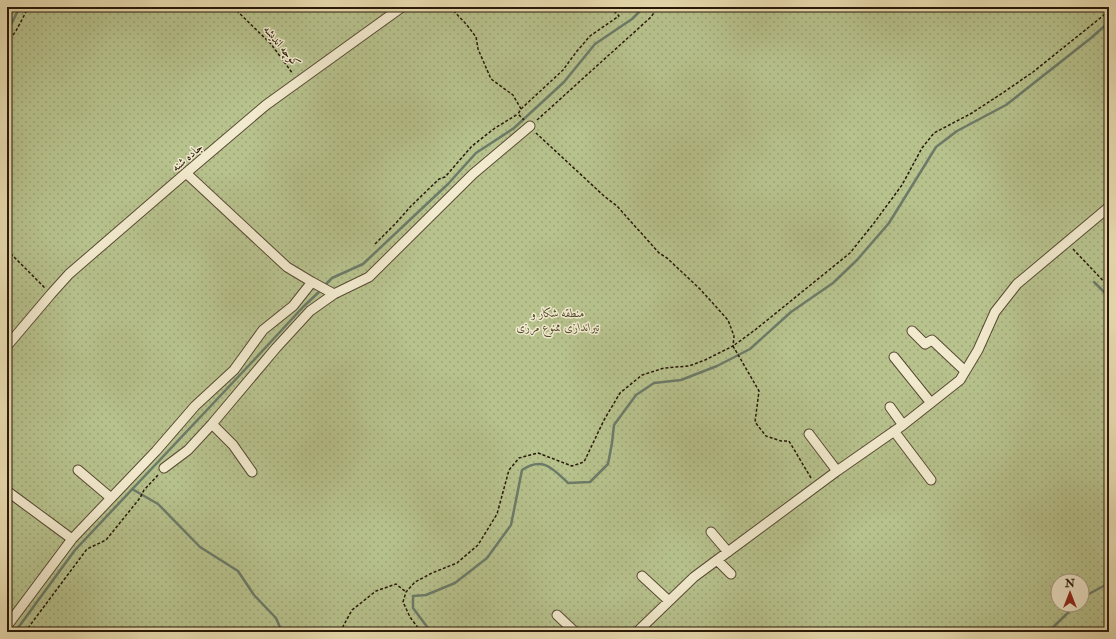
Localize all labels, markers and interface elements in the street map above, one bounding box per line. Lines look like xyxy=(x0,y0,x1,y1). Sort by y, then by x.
street label: کوچه اندیشه xyxy=(259,22,303,71)
street label: جاده شنه xyxy=(169,140,206,175)
park label: منطقه شکار و تیراندازی ممنوع مرزی xyxy=(516,306,600,338)
north arrow xyxy=(1050,573,1090,613)
text: N xyxy=(1064,577,1076,590)

